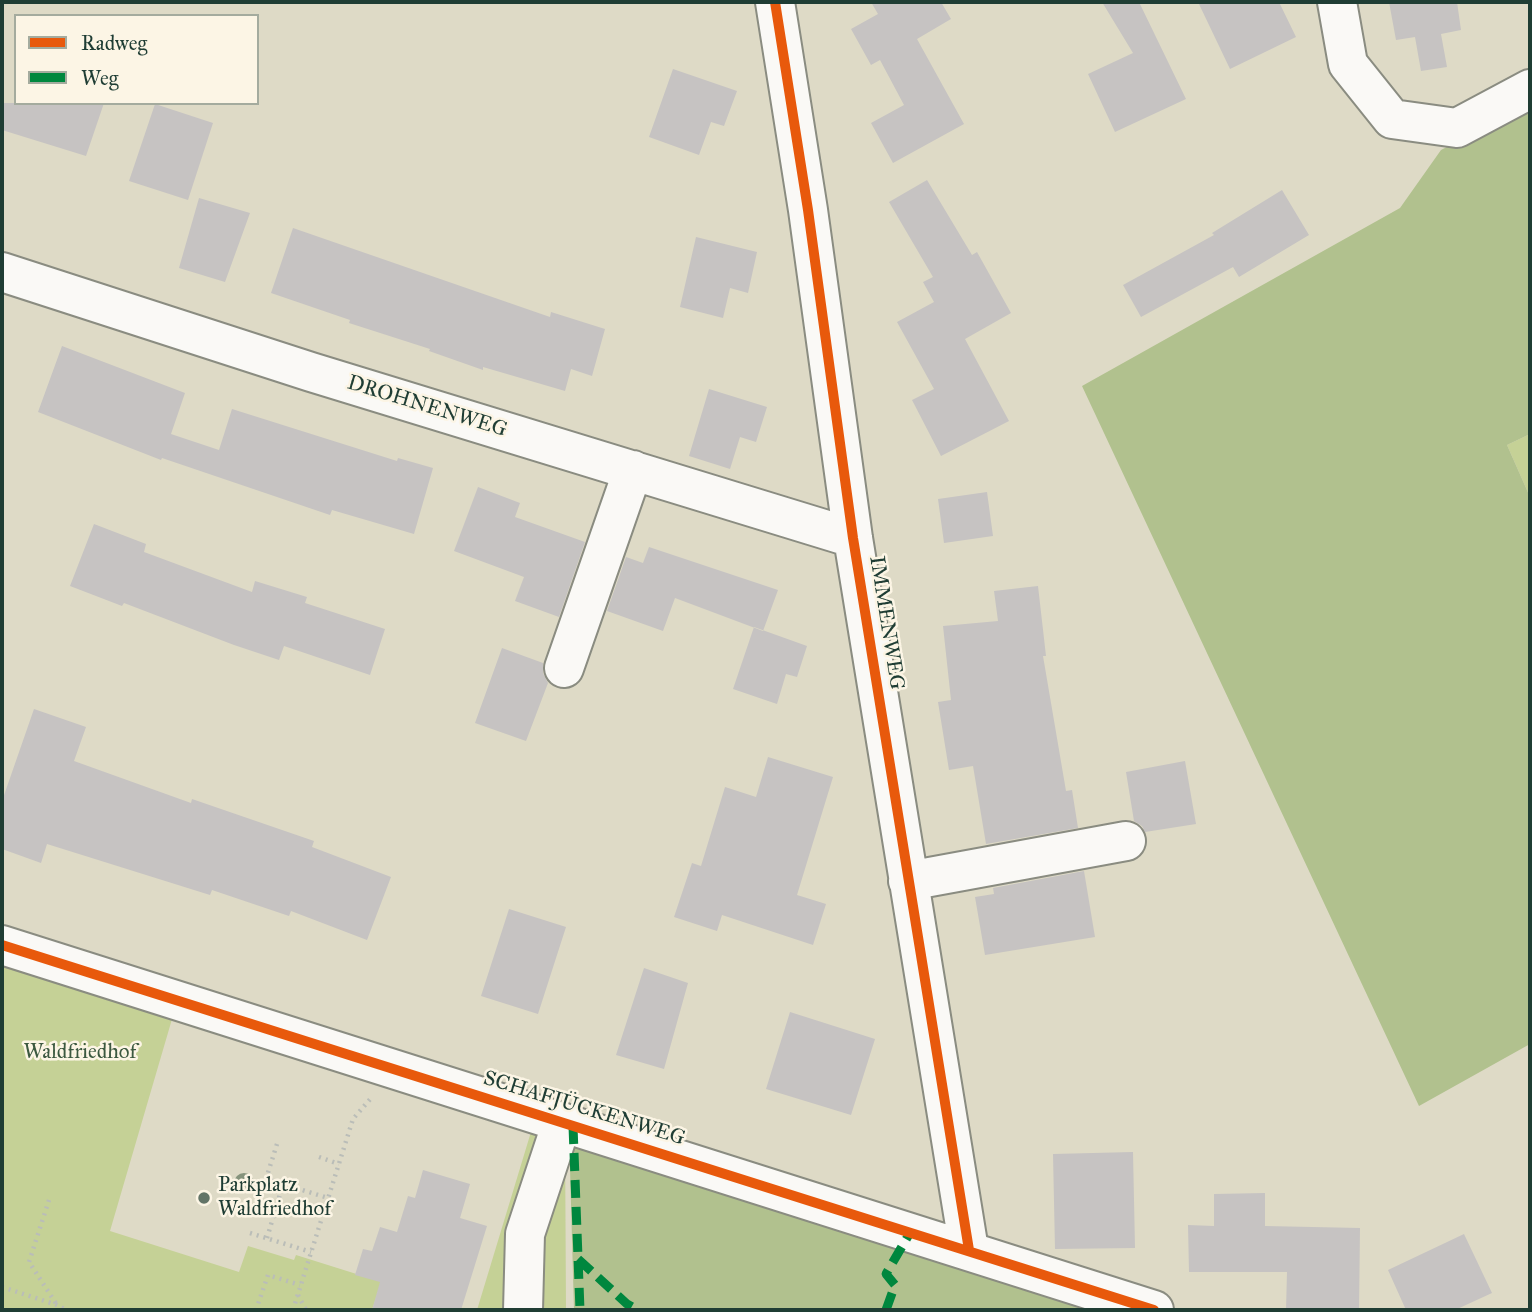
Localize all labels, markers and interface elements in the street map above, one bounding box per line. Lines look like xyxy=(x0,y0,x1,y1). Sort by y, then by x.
legend xyxy=(14,14,259,105)
text: Radweg xyxy=(81,30,147,56)
text: Weg xyxy=(81,65,119,91)
street label: DROHNENWEG xyxy=(344,371,510,443)
street label: IMMENWEG xyxy=(863,554,909,692)
park label: Waldfriedhof xyxy=(23,1040,137,1066)
street label: SCHAFJÜCKENWEG xyxy=(480,1066,688,1152)
place label: Parkplatz Waldfriedhof xyxy=(218,1173,331,1223)
marker: Parkplatz Waldfriedhof xyxy=(196,1190,212,1206)

